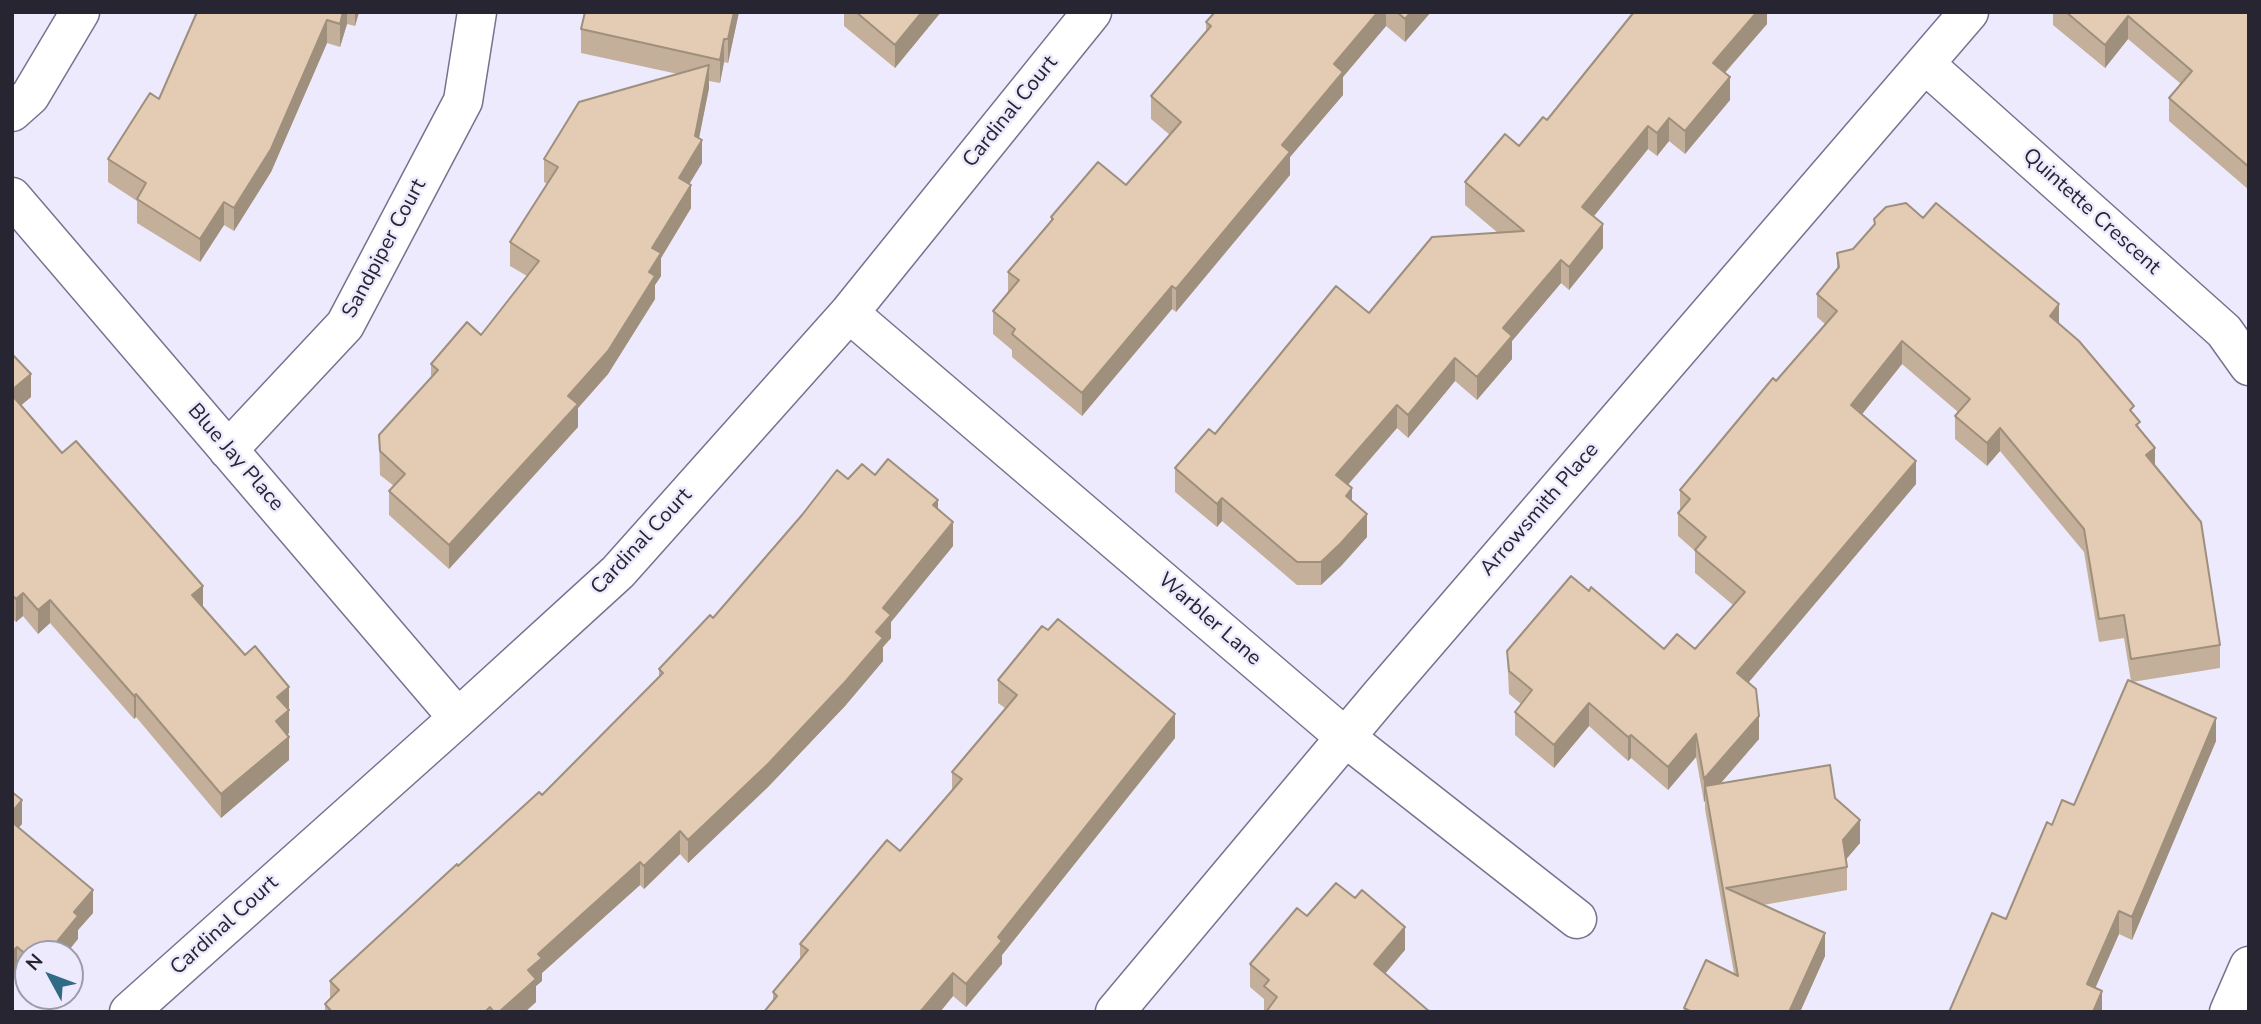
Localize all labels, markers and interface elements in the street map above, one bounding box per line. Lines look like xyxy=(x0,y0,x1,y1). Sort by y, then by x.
street label: Cardinal Court xyxy=(958,51,1064,173)
street label: Quintette Crescent xyxy=(2017,144,2165,280)
street label: Sandpiper Court xyxy=(338,175,432,323)
street label: Blue Jay Place xyxy=(181,399,289,517)
street label: Arrowsmith Place xyxy=(1475,438,1605,582)
street label: Cardinal Court xyxy=(586,484,698,600)
street label: Warbler Lane xyxy=(1152,568,1266,672)
street label: Cardinal Court xyxy=(166,871,284,981)
north arrow xyxy=(14,940,84,1010)
text: N xyxy=(20,949,49,976)

